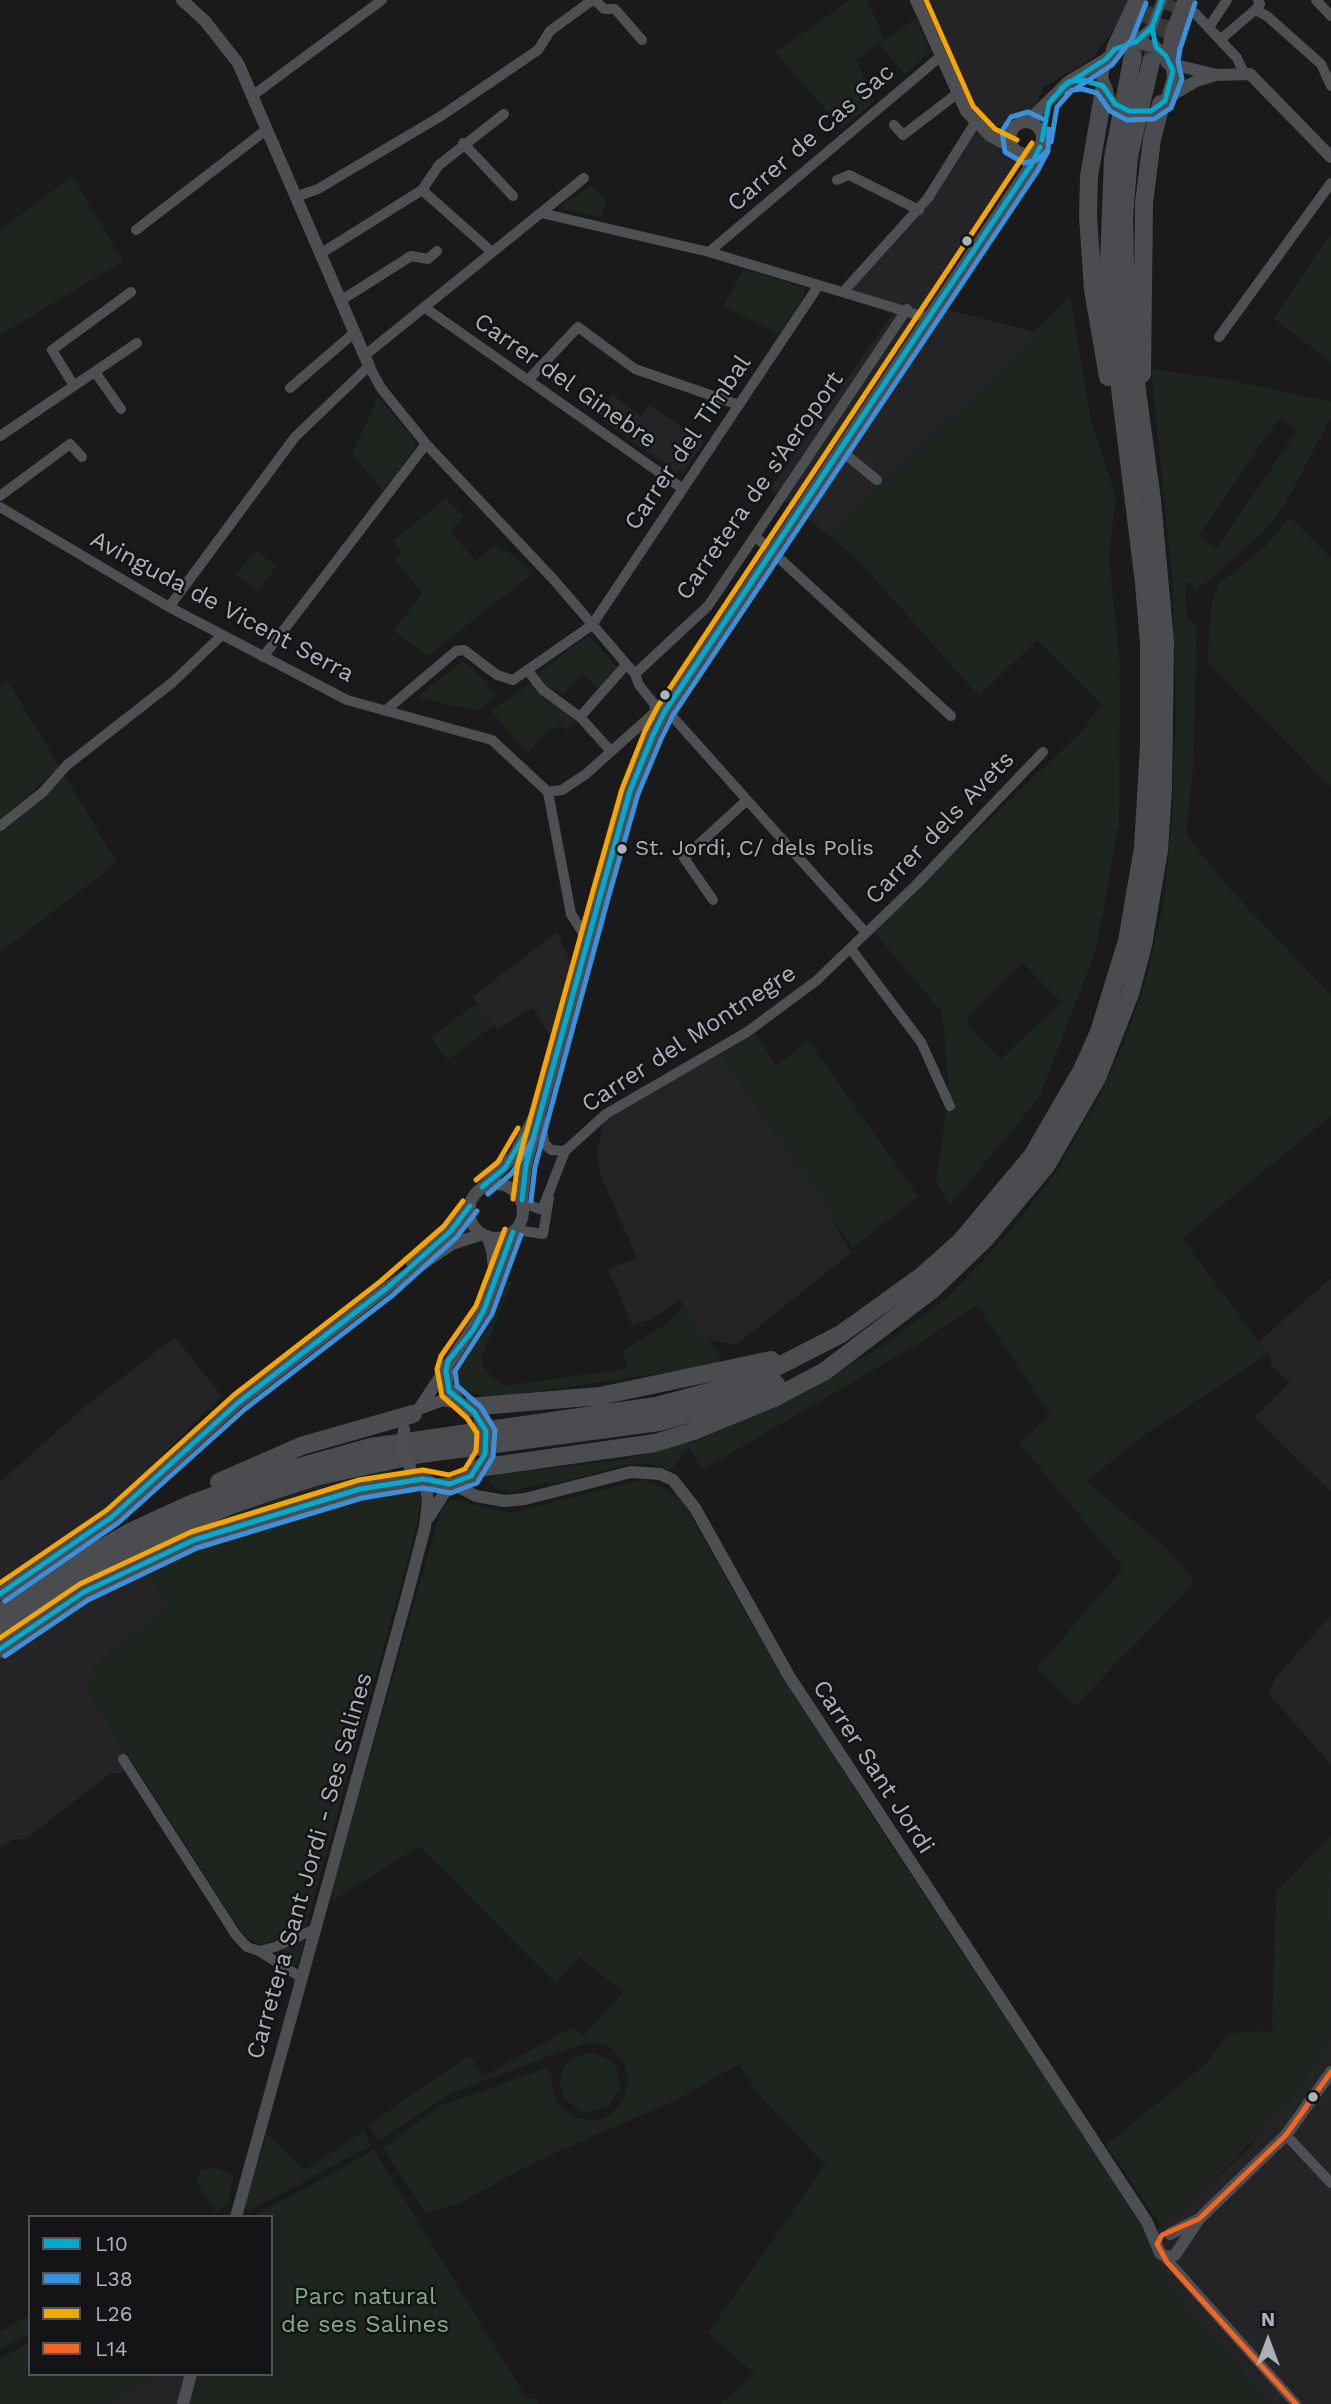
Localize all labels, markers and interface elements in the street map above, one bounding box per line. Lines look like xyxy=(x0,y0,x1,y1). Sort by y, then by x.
street label: Carrer de Cas Sac xyxy=(722,58,900,218)
unlabelled marker xyxy=(960,234,974,248)
street label: Carrer del Ginebre xyxy=(468,307,662,455)
street label: Carrer del Timbal xyxy=(619,350,757,536)
street label: Carretera de s'Aeroport xyxy=(670,366,850,606)
street label: Avinguda de Vicent Serra xyxy=(85,525,359,689)
unlabelled marker xyxy=(658,688,672,702)
street label: Carrer dels Avets xyxy=(860,745,1020,911)
place label: St. Jordi, C/ dels Polis xyxy=(635,836,874,862)
marker: St. Jordi, C/ dels Polis xyxy=(615,842,629,856)
street label: Carrer del Montnegre xyxy=(576,959,802,1119)
street label: Carretera Sant Jordi - Ses Salines xyxy=(241,1669,379,2063)
street label: Carrer Sant Jordi xyxy=(806,1675,940,1859)
unlabelled marker xyxy=(1306,2090,1320,2104)
legend xyxy=(28,2215,273,2376)
text: L10 xyxy=(95,2231,128,2256)
text: L38 xyxy=(95,2266,133,2291)
park label: Parc natural de ses Salines xyxy=(281,2283,449,2339)
text: L26 xyxy=(95,2301,133,2326)
north arrow xyxy=(1233,2306,1303,2376)
text: N xyxy=(1261,2308,1275,2331)
text: L14 xyxy=(95,2336,128,2361)

